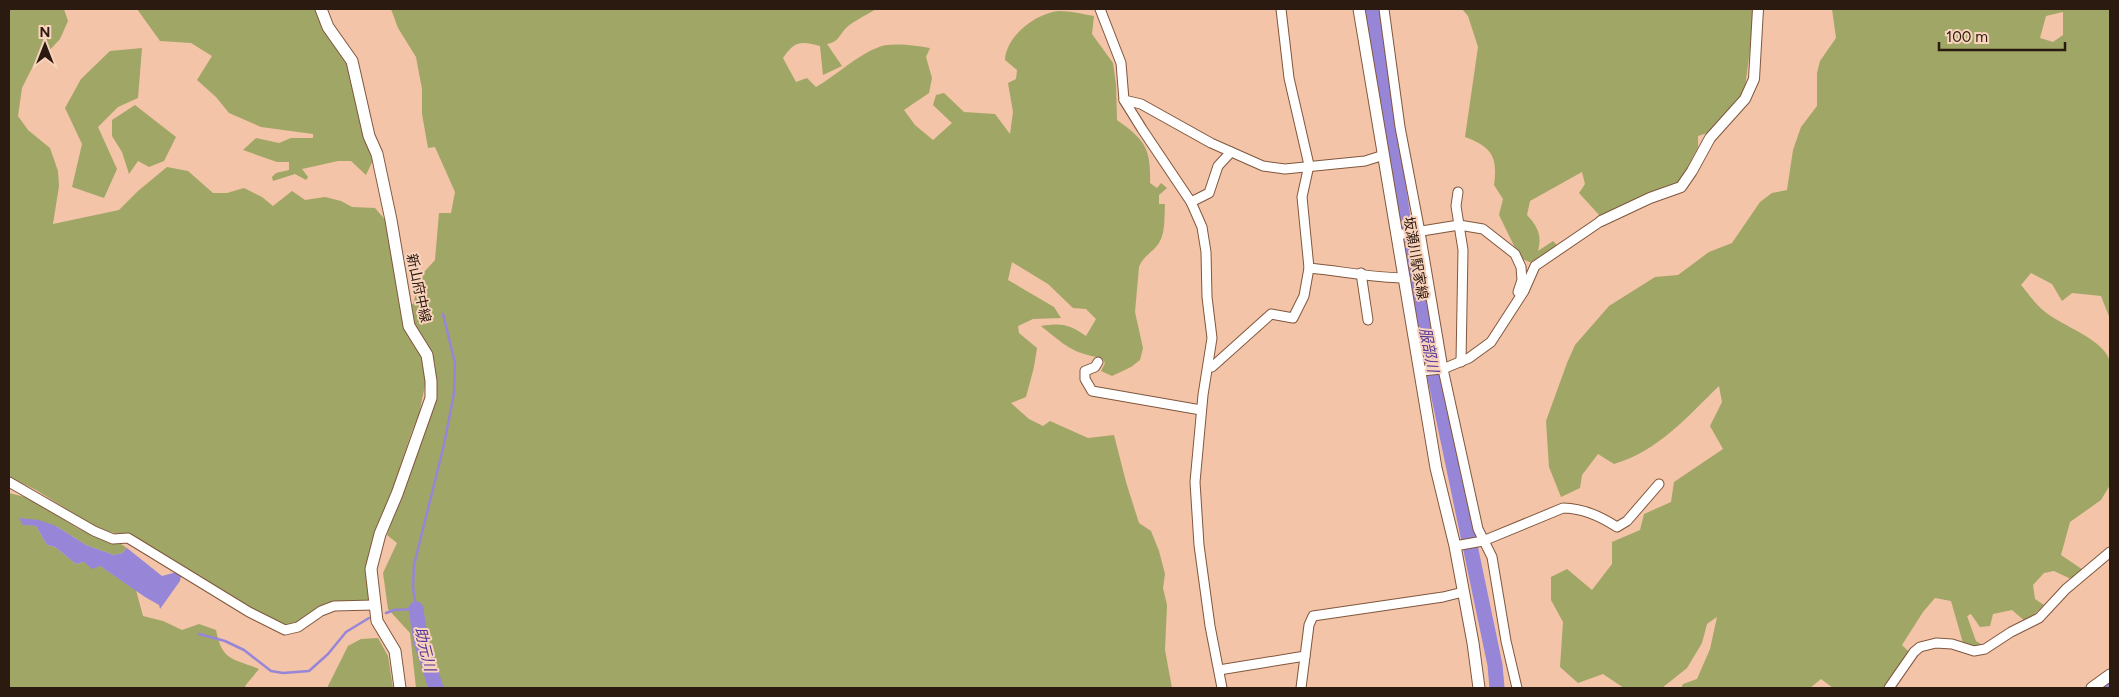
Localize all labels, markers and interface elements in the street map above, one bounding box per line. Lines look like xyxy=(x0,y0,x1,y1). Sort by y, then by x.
north arrow xyxy=(20,20,70,70)
scale bar xyxy=(1939,20,2065,52)
text: N xyxy=(40,24,50,41)
text: 100 m xyxy=(1946,28,1988,46)
street label: 坂瀬川駅家線 xyxy=(1400,215,1431,301)
street label: 新山府中線 xyxy=(403,252,434,324)
water label: 服部川 xyxy=(1416,326,1443,376)
water label: 助元川 xyxy=(411,625,440,675)

